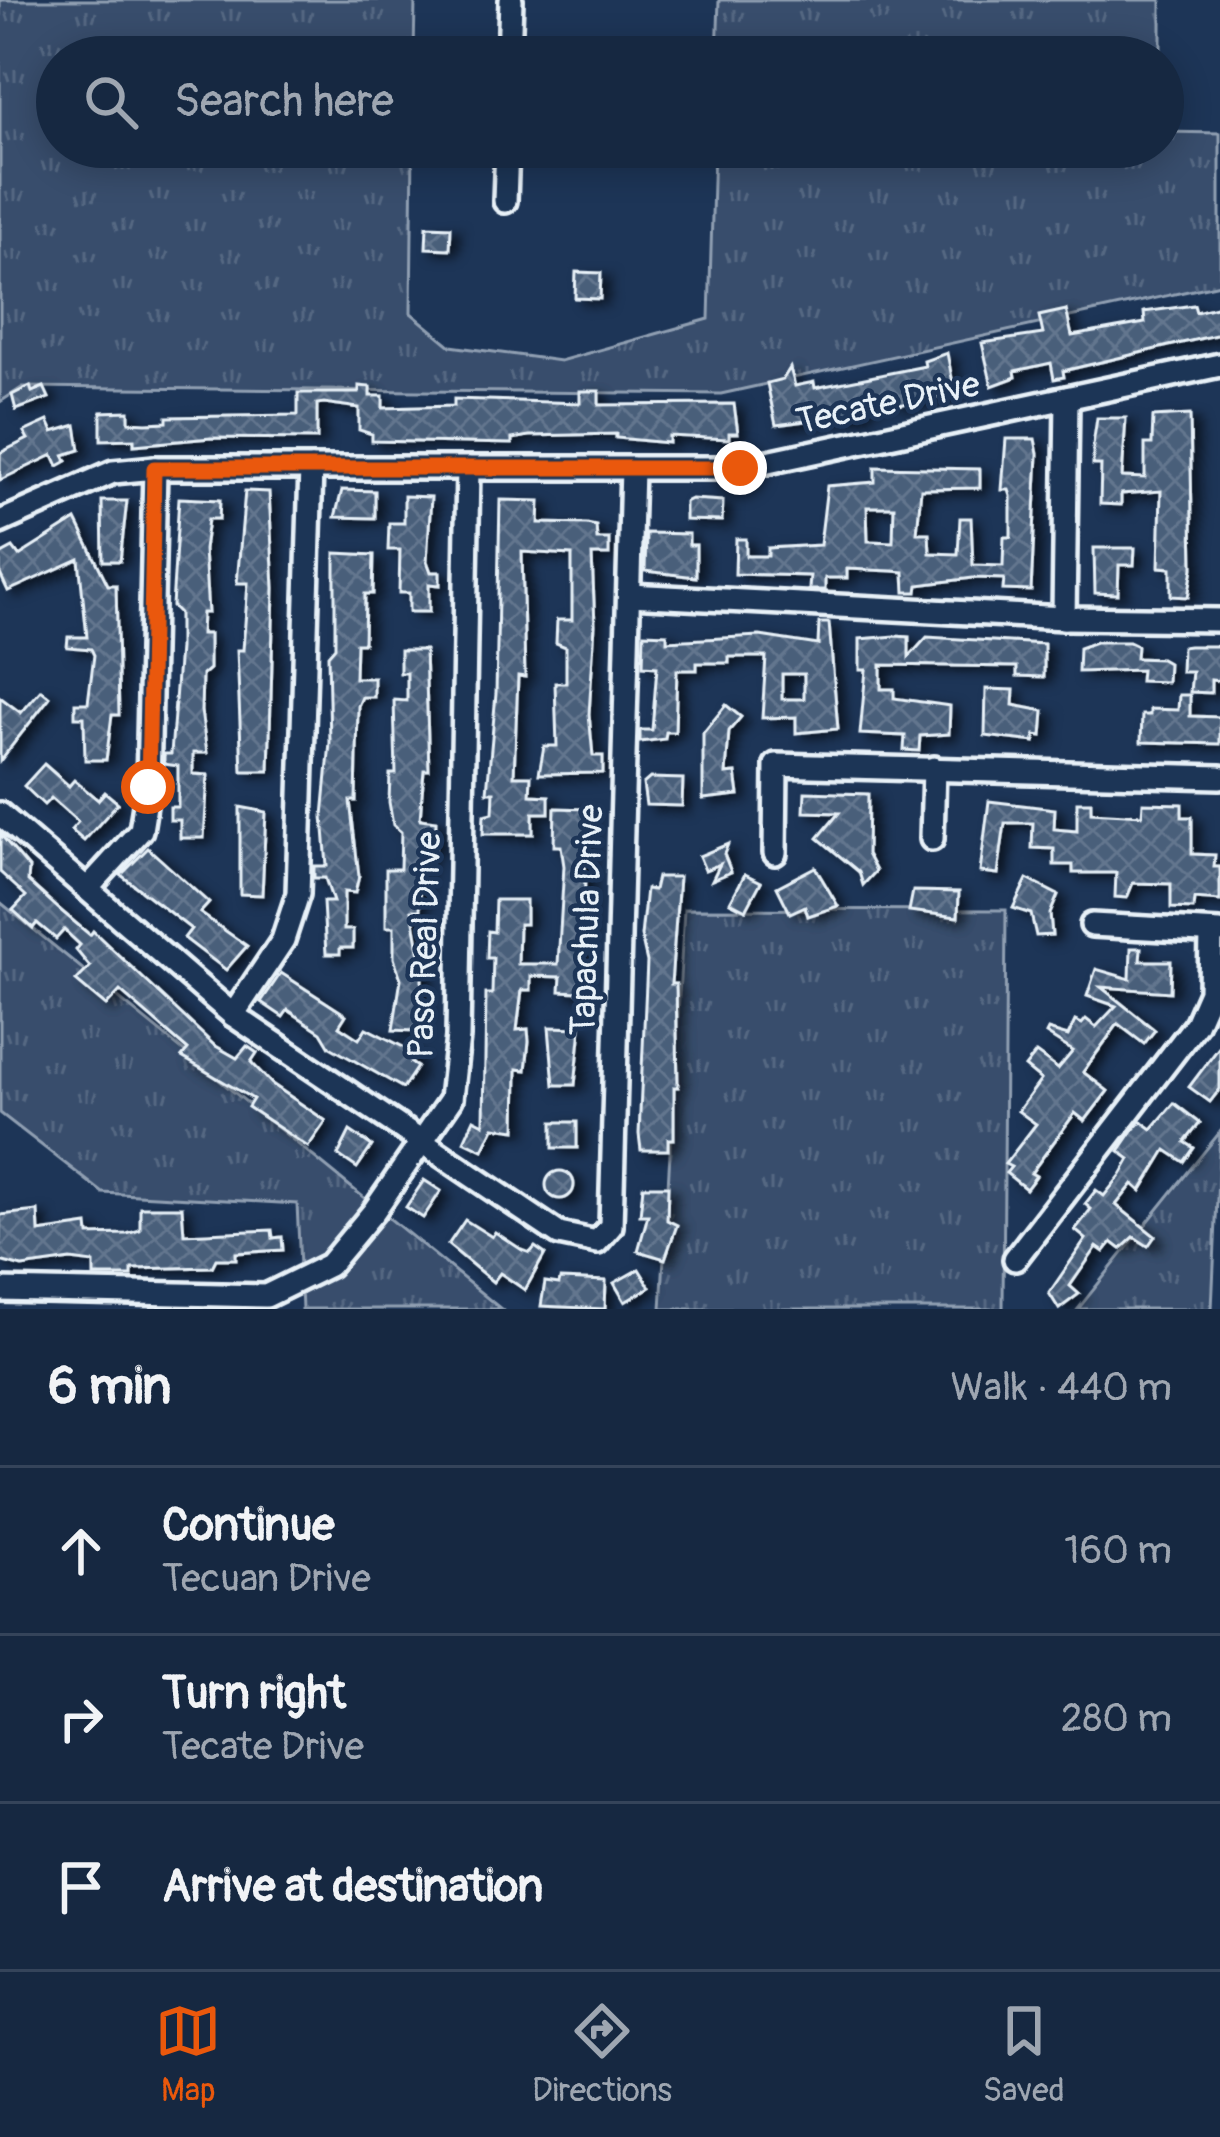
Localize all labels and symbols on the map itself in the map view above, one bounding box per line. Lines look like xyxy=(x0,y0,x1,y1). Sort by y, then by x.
street label: Tecate Drive xyxy=(792,362,984,444)
route end xyxy=(713,441,767,495)
route start xyxy=(121,760,175,814)
street label: Tapachula Drive xyxy=(560,803,614,1036)
street label: Paso Real Drive xyxy=(399,831,451,1059)

